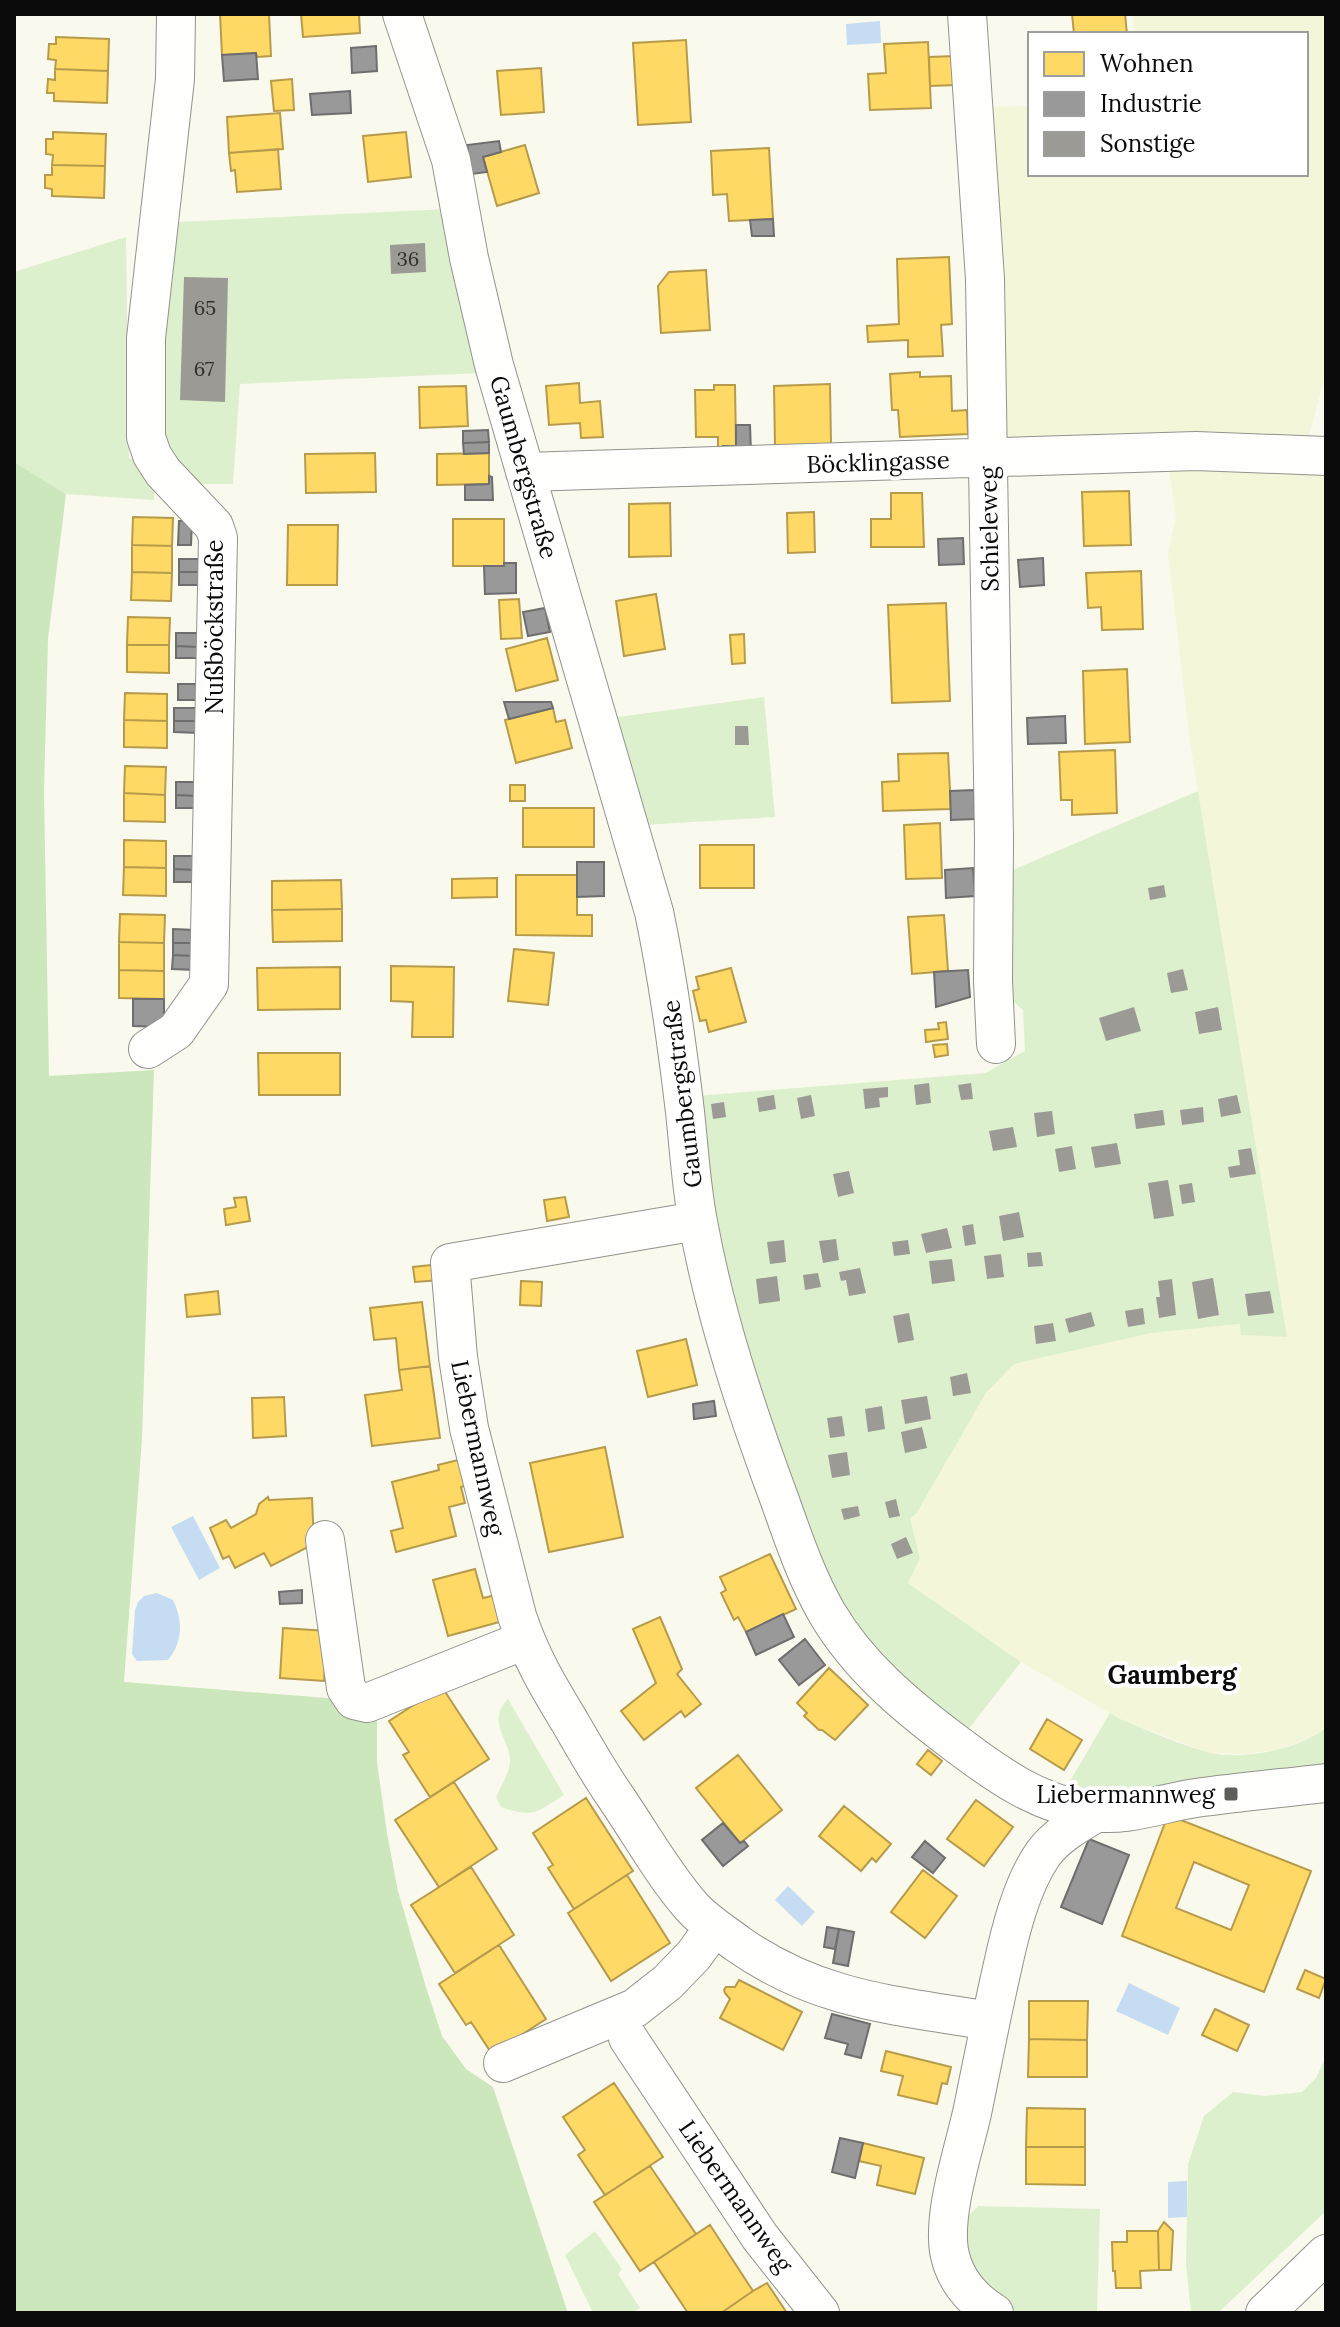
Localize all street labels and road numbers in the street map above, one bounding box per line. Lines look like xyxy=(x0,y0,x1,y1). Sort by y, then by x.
street label: Gaumbergstraße xyxy=(483,372,565,562)
street label: Böcklingasse xyxy=(806,444,950,480)
street label: Schieleweg xyxy=(972,465,1006,592)
street label: Nußböckstraße xyxy=(199,540,230,714)
street label: Gaumbergstraße xyxy=(655,998,709,1190)
street label: Liebermannweg xyxy=(444,1357,512,1539)
street label: Liebermannweg xyxy=(672,2114,800,2279)

